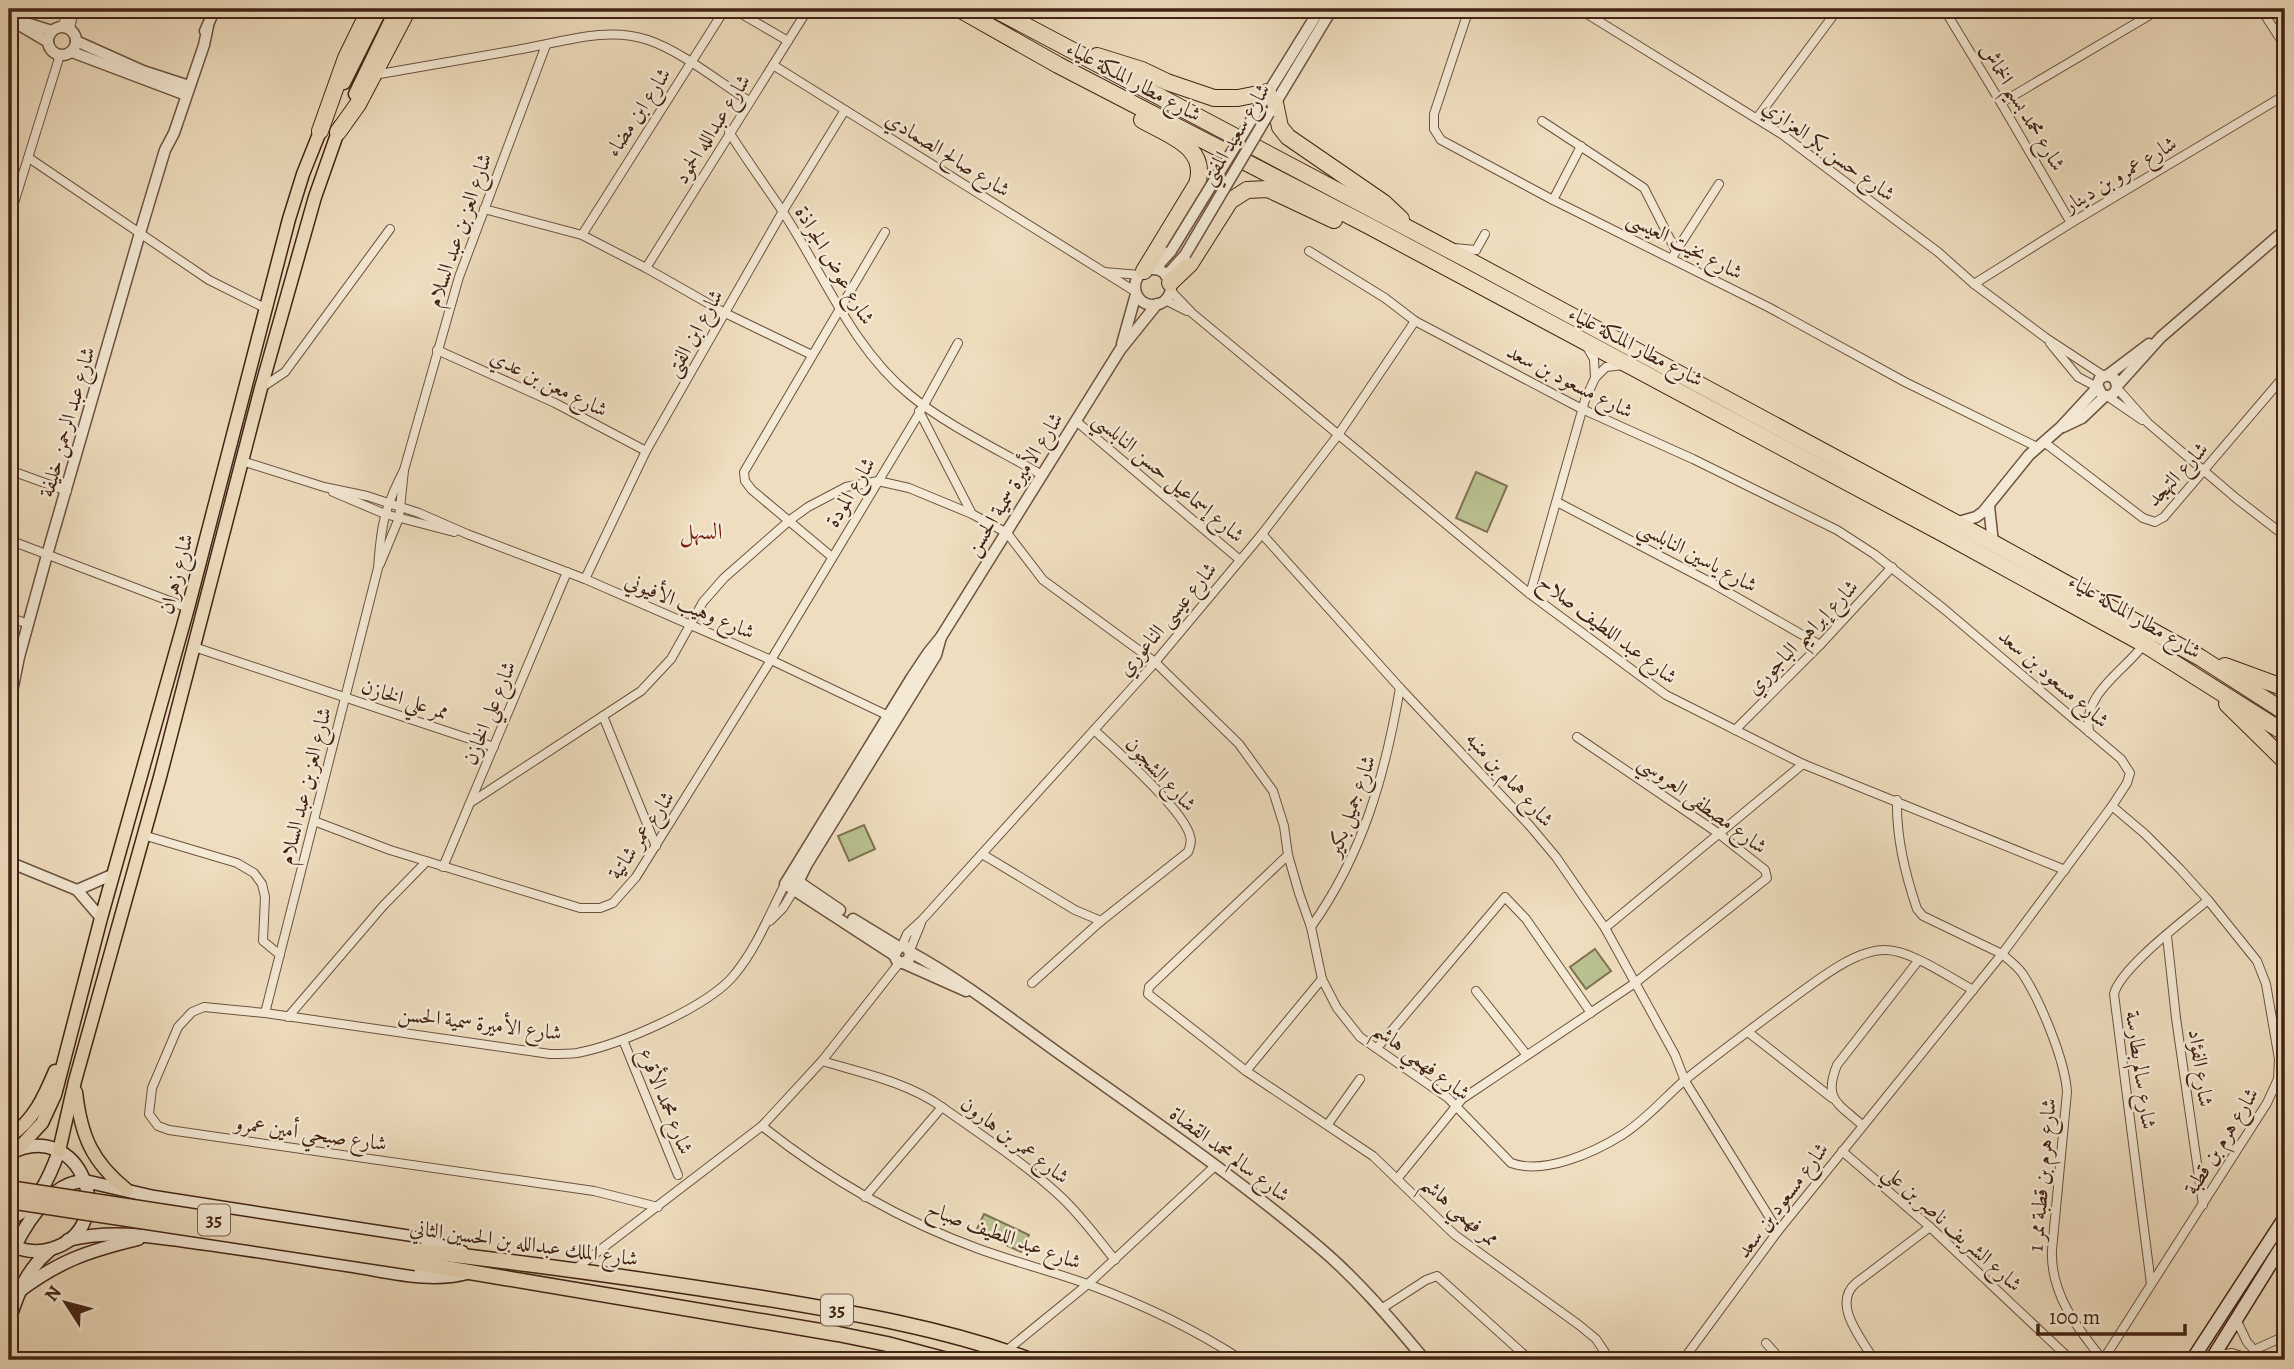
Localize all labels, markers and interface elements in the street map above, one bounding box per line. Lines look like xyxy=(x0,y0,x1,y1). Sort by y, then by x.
street label: شارع مطار الملكة علياء xyxy=(1060,34,1206,132)
street label: شارع محمد بسيم الخماش xyxy=(1968,38,2072,180)
street label: شارع ابن مضاء xyxy=(599,62,681,164)
street label: شارع عبدالله الحمود xyxy=(667,69,760,191)
street label: شارع سعيد المفتي xyxy=(1193,78,1282,193)
street label: شارع حسن بكر العزازي xyxy=(1755,92,1901,211)
street label: شارع صالح الصمادي xyxy=(878,104,1016,207)
street label: شارع عمرو بن دينار xyxy=(2056,129,2184,223)
street label: شارع العز بن عبد السلام xyxy=(420,149,502,312)
street label: شارع عوض الجراذة xyxy=(785,200,882,332)
street label: شارع بخيت العيسى xyxy=(1621,204,1748,290)
street label: شارع ابن الفتى xyxy=(658,284,733,384)
street label: شارع مطار الملكة علياء xyxy=(1562,299,1708,397)
street label: شارع مسعود بن سعد xyxy=(1500,337,1638,429)
street label: شارع معن بن عدي xyxy=(484,342,612,427)
street label: شارع عبد الرحمن خليفة xyxy=(32,343,106,502)
street label: شارع إسماعيل حسن النابلسي xyxy=(1083,405,1251,553)
street label: شارع الأميرة سمية الحسن xyxy=(958,406,1073,563)
street label: شارع التهجد xyxy=(2140,435,2217,515)
street label: شارع المودة xyxy=(818,452,885,534)
street label: شارع ياسين النابلسي xyxy=(1631,513,1762,604)
district label: السهل xyxy=(679,516,723,548)
street label: شارع زهران xyxy=(152,531,204,618)
street label: شارع عيسى الناعوري xyxy=(1111,556,1226,685)
street label: شارع وهيب الأفيوني xyxy=(619,565,760,650)
street label: شارع عبد اللطيف صلاح xyxy=(1530,567,1683,695)
street label: شارع مطار الملكة علياء xyxy=(2062,567,2206,669)
street label: شارع إبراهيم الباجوري xyxy=(1740,573,1869,706)
street label: شارع مسعود بن سعد xyxy=(1990,622,2115,737)
street label: شارع علي الخازن xyxy=(455,657,528,771)
street label: ممر علي الخازن xyxy=(356,672,452,732)
street label: شارع العز بن عبد السلام xyxy=(272,704,342,869)
street label: شارع همام بن منبه xyxy=(1457,725,1560,835)
street label: شارع الشجون xyxy=(1116,731,1203,820)
street label: شارع مصطفى العروسي xyxy=(1629,748,1773,865)
street label: شارع جميل بكير xyxy=(1319,751,1386,864)
street label: شارع عمر شاتية xyxy=(601,785,684,887)
street label: شارع الأميرة سمية الحسن xyxy=(396,998,564,1051)
street label: شارع سالم بطارسة xyxy=(2115,1009,2163,1132)
street label: شارع فهمي هاشم xyxy=(1364,1015,1476,1112)
street label: شارع الفؤاد xyxy=(2178,1027,2220,1109)
street label: شارع محمد الأقرع xyxy=(628,1043,701,1160)
street label: شارع هرم بن قطبة xyxy=(2177,1082,2268,1202)
street label: شارع عمر بن هارون xyxy=(952,1090,1075,1193)
street label: شارع هرم بن قطبة ممر 1 xyxy=(2021,1097,2067,1253)
street label: شارع سالم محمد القضاة xyxy=(1162,1099,1296,1212)
street label: شارع صبحي أمين عمرو xyxy=(230,1107,389,1163)
street label: شارع مسعود بن سعد xyxy=(1729,1136,1838,1266)
street label: شارع الشريف ناصر بن علي xyxy=(1873,1158,2029,1302)
street label: ممر فهمي هاشم xyxy=(1410,1169,1505,1258)
street label: شارع عبد اللطيف صباح xyxy=(921,1194,1085,1281)
road number: 35 xyxy=(198,1204,230,1236)
street label: شارع الملك عبدالله بن الحسين الثاني xyxy=(407,1213,640,1277)
north arrow xyxy=(32,1268,102,1338)
text: N xyxy=(38,1280,68,1307)
scale bar xyxy=(2038,1292,2186,1336)
road number: 35 xyxy=(821,1294,853,1326)
text: 100 m xyxy=(2049,1303,2100,1331)

